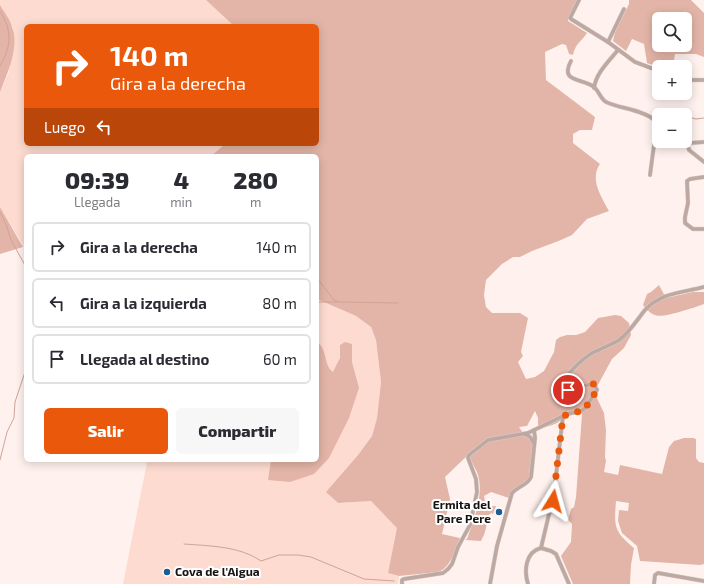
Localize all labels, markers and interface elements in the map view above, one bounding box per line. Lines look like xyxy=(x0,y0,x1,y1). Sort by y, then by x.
map controls xyxy=(652,12,692,148)
button: search xyxy=(652,12,692,52)
text: 140 m xyxy=(110,38,188,72)
icon: right xyxy=(44,40,96,92)
button: + xyxy=(652,60,692,100)
text: Gira a la derecha xyxy=(110,72,246,94)
button: − xyxy=(652,108,692,148)
icon: left xyxy=(93,116,115,138)
text: Luego xyxy=(44,118,85,136)
text: 09:39 xyxy=(65,165,129,194)
text: 4 xyxy=(174,165,189,194)
text: 280 xyxy=(233,165,278,194)
text: Llegada xyxy=(74,194,120,210)
text: min xyxy=(170,194,192,210)
text: m xyxy=(250,194,261,210)
icon: right xyxy=(46,236,68,258)
text: Gira a la derecha xyxy=(80,238,198,256)
text: 140 m xyxy=(256,238,297,256)
icon: left xyxy=(46,292,68,314)
text: Gira a la izquierda xyxy=(80,294,207,312)
text: 80 m xyxy=(262,294,297,312)
icon: arrive xyxy=(46,348,68,370)
text: Llegada al destino xyxy=(80,350,209,368)
text: 60 m xyxy=(263,350,297,368)
pin xyxy=(551,373,585,407)
icon: arrive xyxy=(557,379,579,401)
button: Salir xyxy=(44,408,168,454)
button: Compartir xyxy=(176,408,299,454)
position arrow xyxy=(532,480,574,522)
place label: Ermita del Pare Pere xyxy=(433,497,491,525)
marker: Ermita del Pare Pere xyxy=(494,507,504,517)
place label: Cova de l'Aigua xyxy=(175,564,260,578)
marker: Cova de l'Aigua xyxy=(162,567,172,577)

